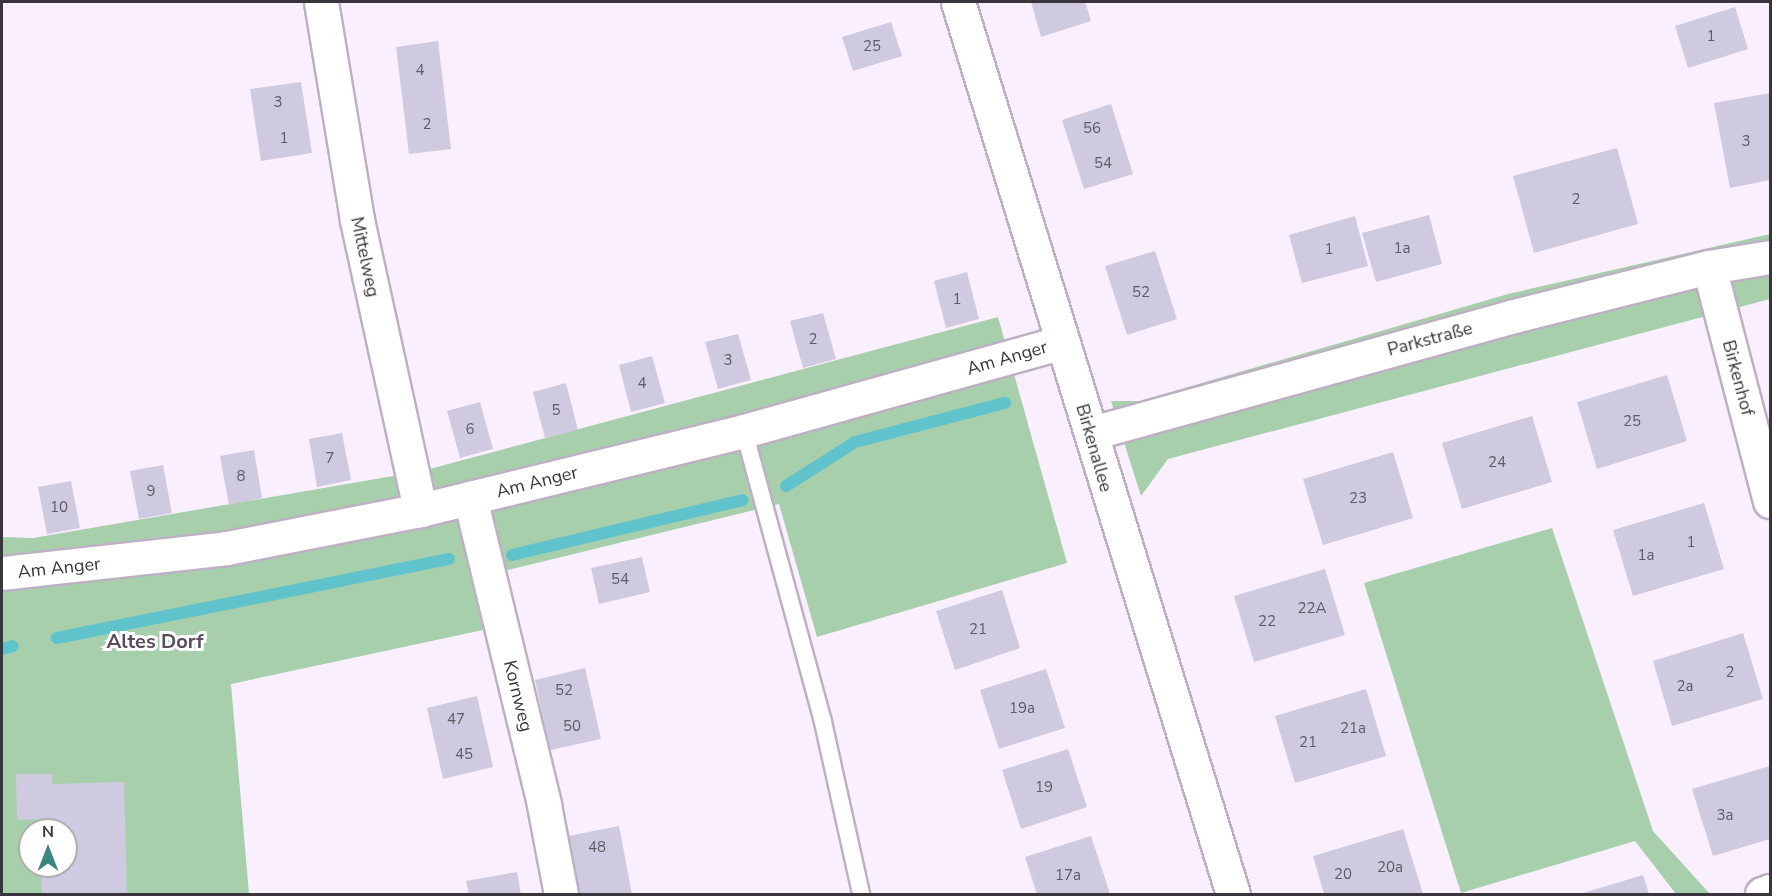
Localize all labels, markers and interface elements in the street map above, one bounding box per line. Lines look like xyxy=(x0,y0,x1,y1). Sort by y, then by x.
house number: 1 xyxy=(1707,28,1715,46)
house number: 25 xyxy=(863,38,881,56)
house number: 4 xyxy=(416,62,424,80)
house number: 3 xyxy=(274,94,282,112)
house number: 2 xyxy=(423,116,431,134)
house number: 56 xyxy=(1083,120,1101,138)
house number: 1 xyxy=(280,130,288,148)
house number: 3 xyxy=(1742,133,1750,151)
house number: 54 xyxy=(1094,155,1112,173)
house number: 2 xyxy=(1572,191,1580,209)
street label: Mittelweg xyxy=(346,215,384,299)
house number: 1a xyxy=(1394,240,1410,258)
house number: 1 xyxy=(1325,241,1333,259)
house number: 52 xyxy=(1132,284,1150,302)
house number: 1 xyxy=(953,291,961,309)
street label: Parkstraße xyxy=(1385,317,1475,361)
house number: 2 xyxy=(809,331,817,349)
street label: Am Anger xyxy=(964,336,1050,380)
street label: Birkenhof xyxy=(1718,338,1758,418)
house number: 3 xyxy=(724,352,732,370)
house number: 4 xyxy=(638,375,646,393)
street label: Birkenallee xyxy=(1071,401,1117,495)
house number: 5 xyxy=(552,402,560,420)
house number: 25 xyxy=(1623,413,1641,431)
house number: 6 xyxy=(466,421,474,439)
house number: 7 xyxy=(326,450,334,468)
house number: 24 xyxy=(1488,454,1506,472)
street label: Am Anger xyxy=(494,461,580,503)
house number: 8 xyxy=(237,468,245,486)
house number: 9 xyxy=(147,483,155,501)
house number: 23 xyxy=(1349,490,1367,508)
house number: 10 xyxy=(50,499,68,517)
house number: 1 xyxy=(1687,534,1695,552)
house number: 1a xyxy=(1638,547,1654,565)
street label: Am Anger xyxy=(17,553,101,583)
house number: 54 xyxy=(611,571,629,589)
house number: 22A xyxy=(1298,600,1326,618)
house number: 22 xyxy=(1258,613,1276,631)
house number: 21 xyxy=(969,621,987,639)
district label: Altes Dorf xyxy=(106,629,204,653)
street label: Kornweg xyxy=(499,658,537,734)
house number: 2 xyxy=(1726,664,1734,682)
house number: 2a xyxy=(1677,678,1693,696)
house number: 52 xyxy=(555,682,573,700)
house number: 19a xyxy=(1009,700,1035,718)
house number: 47 xyxy=(447,711,465,729)
house number: 50 xyxy=(563,718,581,736)
house number: 21a xyxy=(1340,720,1366,738)
house number: 21 xyxy=(1299,734,1317,752)
house number: 45 xyxy=(455,746,473,764)
house number: 19 xyxy=(1035,779,1053,797)
house number: 3a xyxy=(1717,807,1733,825)
north arrow xyxy=(18,818,78,878)
text: N xyxy=(42,821,54,843)
house number: 48 xyxy=(588,839,606,857)
house number: 20a xyxy=(1377,859,1403,877)
house number: 20 xyxy=(1334,866,1352,884)
house number: 17a xyxy=(1055,867,1081,885)

